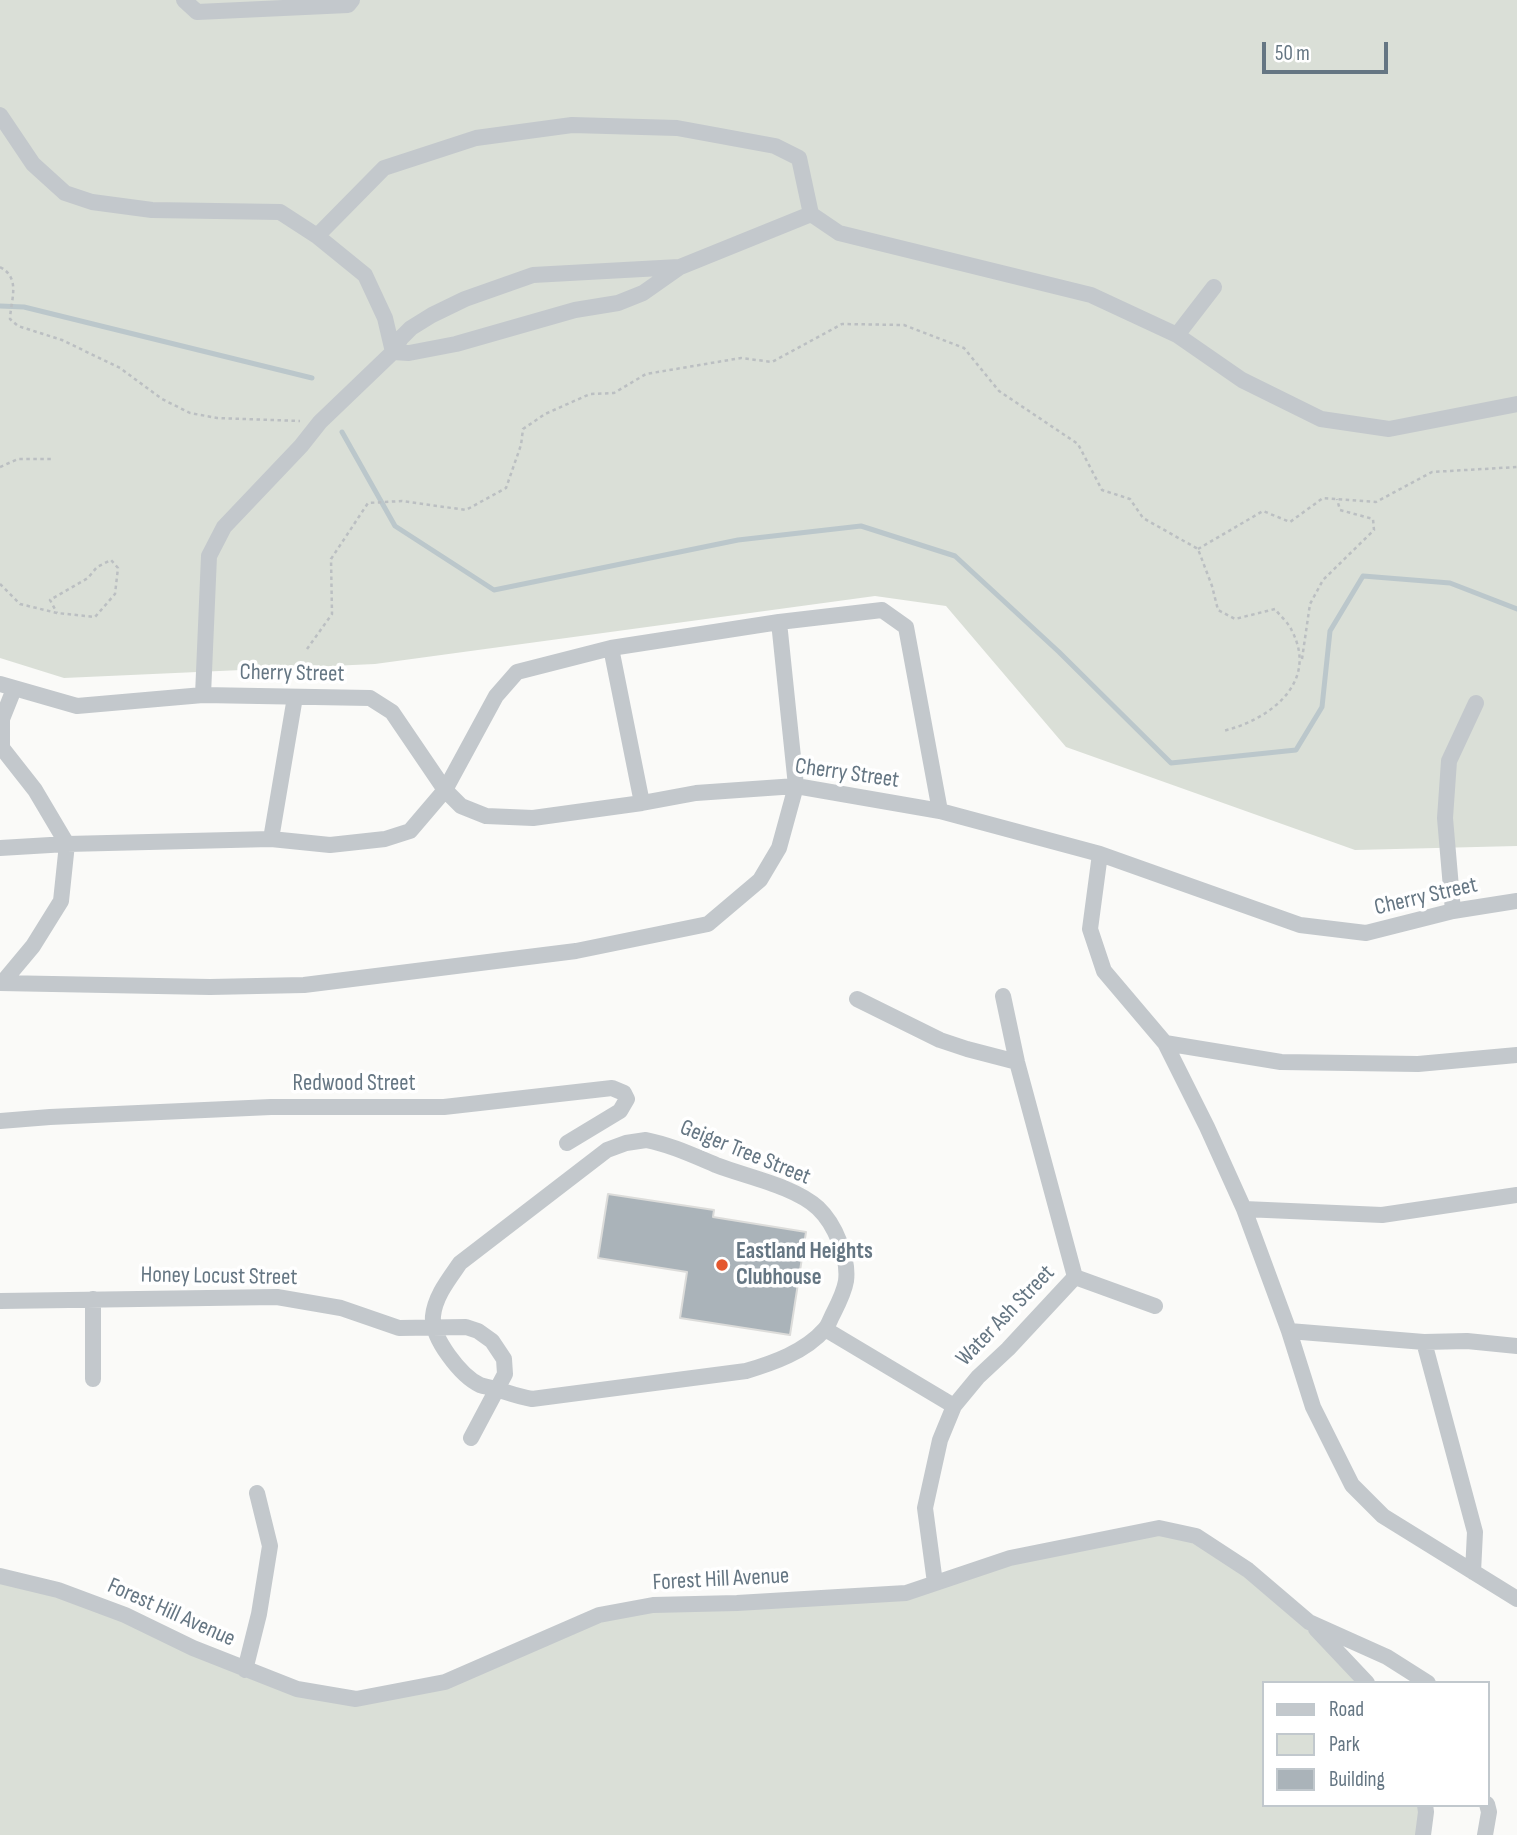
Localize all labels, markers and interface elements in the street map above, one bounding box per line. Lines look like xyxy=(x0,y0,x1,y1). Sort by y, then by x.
scale bar xyxy=(1265,28,1391,72)
text: 50 m xyxy=(1275,41,1310,66)
street label: Cherry Street xyxy=(239,659,345,689)
street label: Cherry Street xyxy=(793,753,901,795)
street label: Cherry Street xyxy=(1372,872,1480,922)
street label: Redwood Street xyxy=(293,1070,415,1098)
street label: Geiger Tree Street xyxy=(676,1114,814,1192)
place label: Eastland Heights Clubhouse xyxy=(736,1238,873,1292)
marker: Eastland Heights Clubhouse xyxy=(714,1257,730,1273)
street label: Water Ash Street xyxy=(951,1260,1061,1372)
street label: Honey Locust Street xyxy=(140,1262,298,1292)
street label: Forest Hill Avenue xyxy=(652,1563,790,1597)
street label: Forest Hill Avenue xyxy=(103,1573,239,1653)
legend xyxy=(1262,1681,1489,1807)
text: Road xyxy=(1329,1697,1364,1722)
text: Park xyxy=(1329,1732,1360,1757)
text: Building xyxy=(1329,1767,1385,1792)

